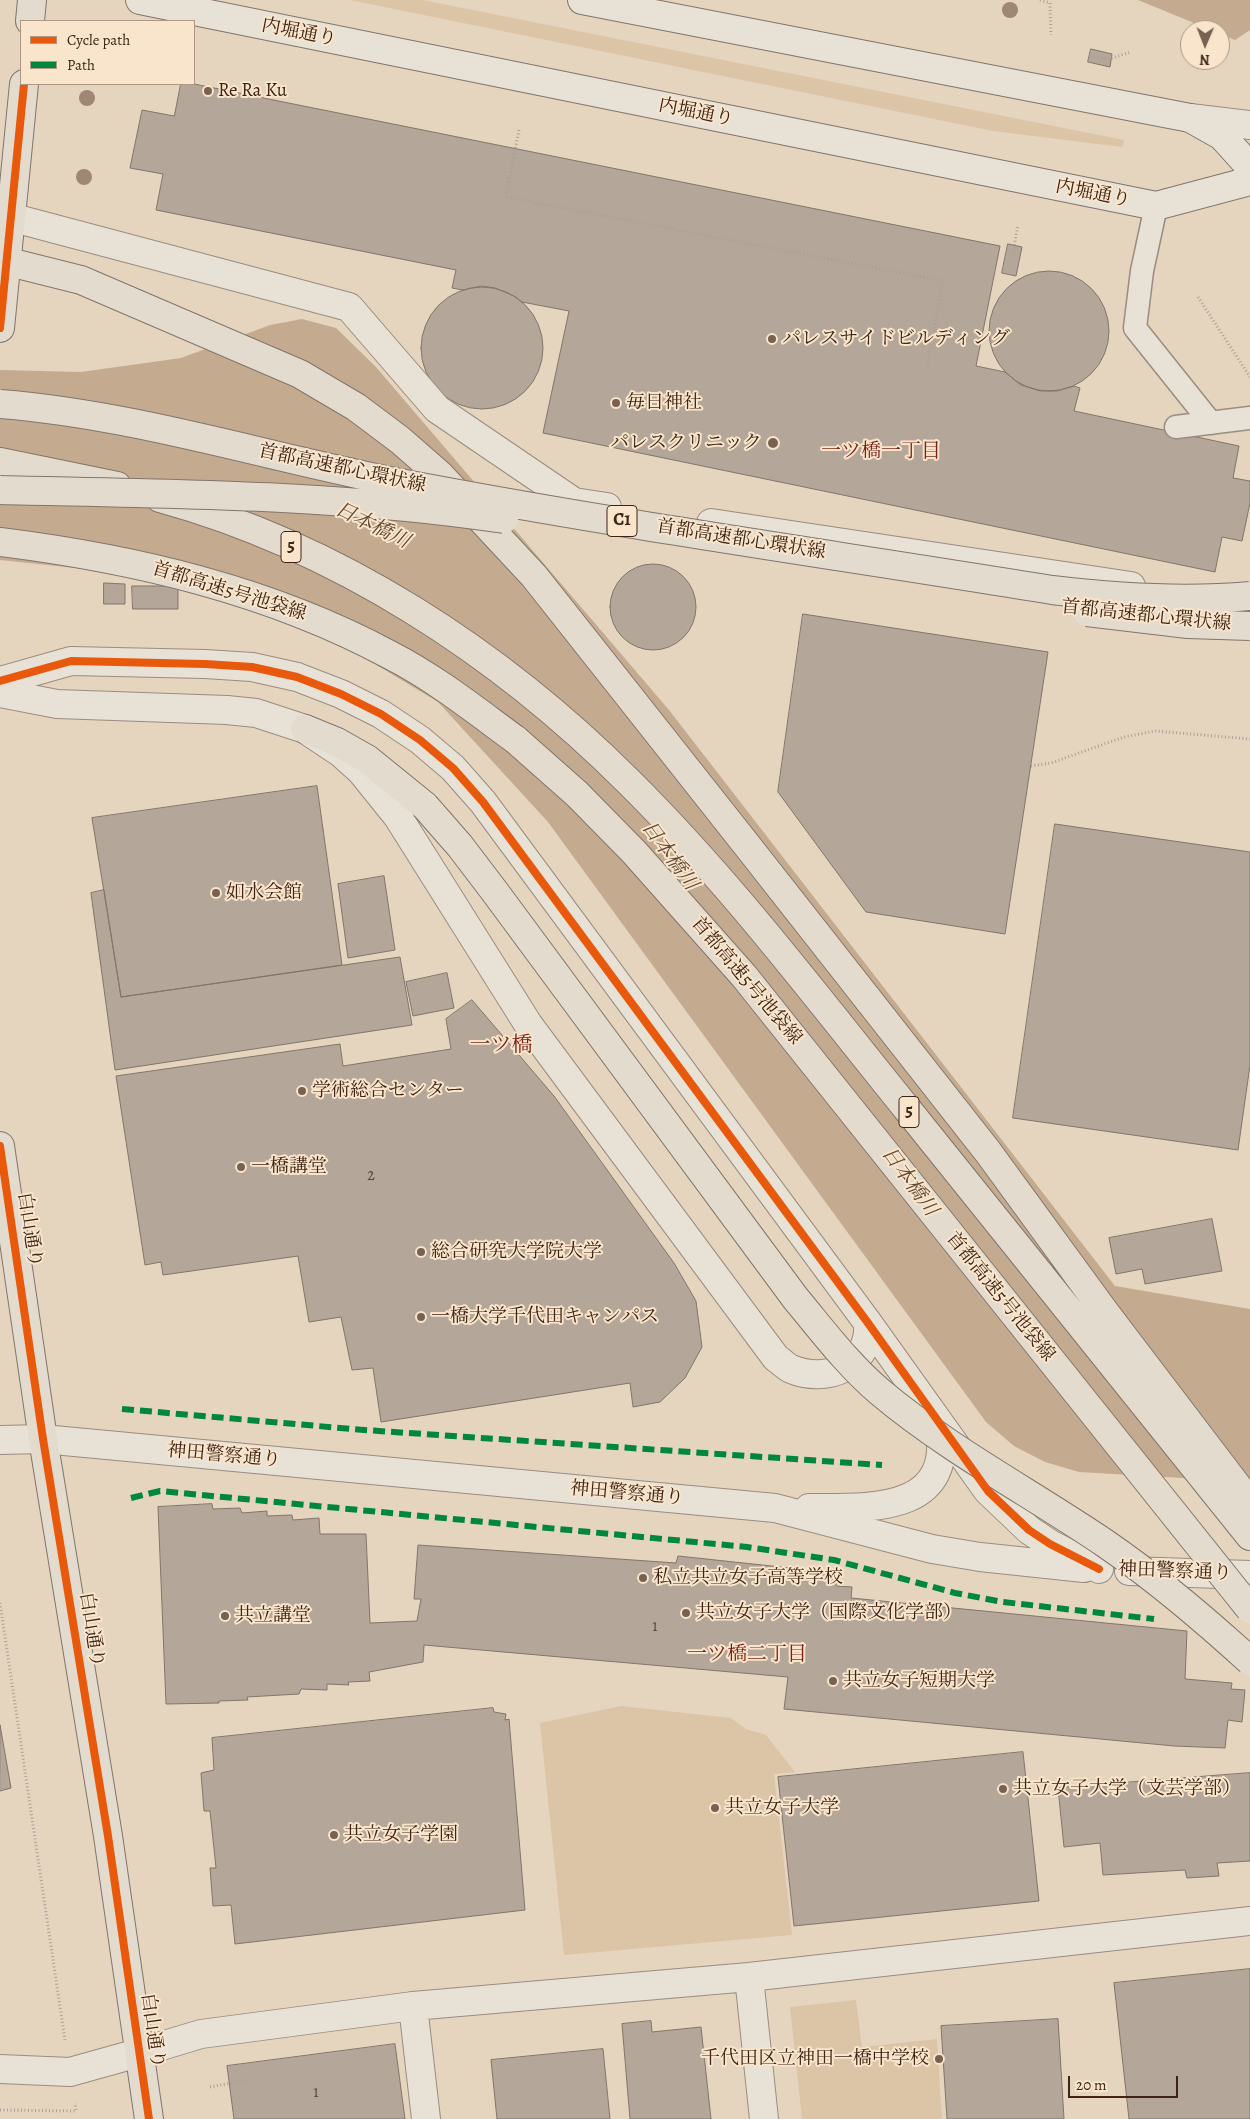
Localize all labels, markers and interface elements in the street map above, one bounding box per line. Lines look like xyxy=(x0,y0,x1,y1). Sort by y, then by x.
street label: 内堀通り xyxy=(260,15,338,51)
legend xyxy=(20,20,195,85)
north arrow xyxy=(1180,20,1230,70)
text: Cycle path xyxy=(67,30,130,50)
text: N xyxy=(1199,50,1210,69)
text: Path xyxy=(67,55,95,75)
place label: Re Ra Ku xyxy=(218,80,287,102)
marker: Re Ra Ku xyxy=(202,85,214,97)
street label: 内堀通り xyxy=(657,95,735,131)
street label: 内堀通り xyxy=(1054,176,1132,212)
place label: パレスサイドビルディング xyxy=(782,328,1010,350)
marker: パレスサイドビルディング xyxy=(766,333,778,345)
place label: 毎日神社 xyxy=(626,392,702,414)
marker: 毎日神社 xyxy=(610,397,622,409)
place label: パレスクリニック xyxy=(610,432,762,454)
marker: パレスクリニック xyxy=(766,436,780,450)
street label: 首都高速都心環状線 xyxy=(256,440,428,498)
district label: 一ツ橋一丁目 xyxy=(821,440,941,464)
water label: 日本橋川 xyxy=(331,498,413,554)
road number: C1 xyxy=(607,506,637,536)
street label: 首都高速都心環状線 xyxy=(655,515,827,565)
road number: 5 xyxy=(281,532,301,562)
street label: 首都高速5号池袋線 xyxy=(149,558,309,626)
street label: 首都高速都心環状線 xyxy=(1060,596,1232,636)
water label: 日本橋川 xyxy=(636,817,702,895)
place label: 如水会館 xyxy=(226,882,302,904)
marker: 如水会館 xyxy=(210,887,222,899)
street label: 首都高速5号池袋線 xyxy=(686,912,806,1050)
district label: 一ツ橋 xyxy=(470,1033,532,1059)
place label: 学術総合センター xyxy=(312,1080,464,1102)
marker: 学術総合センター xyxy=(296,1085,308,1097)
road number: 5 xyxy=(899,1096,919,1128)
water label: 日本橋川 xyxy=(876,1143,942,1221)
place label: 一橋講堂 xyxy=(251,1156,327,1178)
marker: 一橋講堂 xyxy=(235,1161,247,1173)
house number: 2 xyxy=(367,1166,375,1186)
street label: 白山通り xyxy=(12,1191,46,1269)
street label: 首都高速5号池袋線 xyxy=(941,1228,1059,1366)
place label: 総合研究大学院大学 xyxy=(431,1241,602,1263)
marker: 総合研究大学院大学 xyxy=(415,1246,427,1258)
place label: 一橋大学千代田キャンパス xyxy=(431,1306,659,1328)
marker: 一橋大学千代田キャンパス xyxy=(415,1311,427,1323)
street label: 神田警察通り xyxy=(166,1440,282,1472)
street label: 神田警察通り xyxy=(569,1478,685,1510)
street label: 神田警察通り xyxy=(1118,1559,1232,1585)
place label: 私立共立女子高等学校 xyxy=(653,1567,843,1589)
marker: 私立共立女子高等学校 xyxy=(637,1572,649,1584)
street label: 白山通り xyxy=(74,1591,108,1669)
place label: 共立女子大学（国際文化学部） xyxy=(696,1602,962,1624)
place label: 共立講堂 xyxy=(235,1605,311,1627)
marker: 共立女子大学（国際文化学部） xyxy=(680,1607,692,1619)
marker: 共立講堂 xyxy=(219,1610,231,1622)
house number: 1 xyxy=(652,1617,658,1637)
district label: 一ツ橋二丁目 xyxy=(687,1643,807,1667)
place label: 共立女子短期大学 xyxy=(843,1670,995,1692)
marker: 共立女子短期大学 xyxy=(827,1675,839,1687)
place label: 共立女子大学（文芸学部） xyxy=(1013,1778,1241,1800)
marker: 共立女子大学（文芸学部） xyxy=(997,1783,1009,1795)
place label: 共立女子大学 xyxy=(725,1797,839,1819)
marker: 共立女子大学 xyxy=(709,1802,721,1814)
place label: 共立女子学園 xyxy=(344,1824,458,1846)
marker: 共立女子学園 xyxy=(328,1829,340,1841)
street label: 白山通り xyxy=(135,1992,169,2070)
place label: 千代田区立神田一橋中学校 xyxy=(701,2048,929,2070)
marker: 千代田区立神田一橋中学校 xyxy=(933,2053,945,2065)
scale bar xyxy=(1070,2066,1180,2098)
text: 20 m xyxy=(1076,2075,1107,2095)
house number: 1 xyxy=(313,2083,319,2103)

